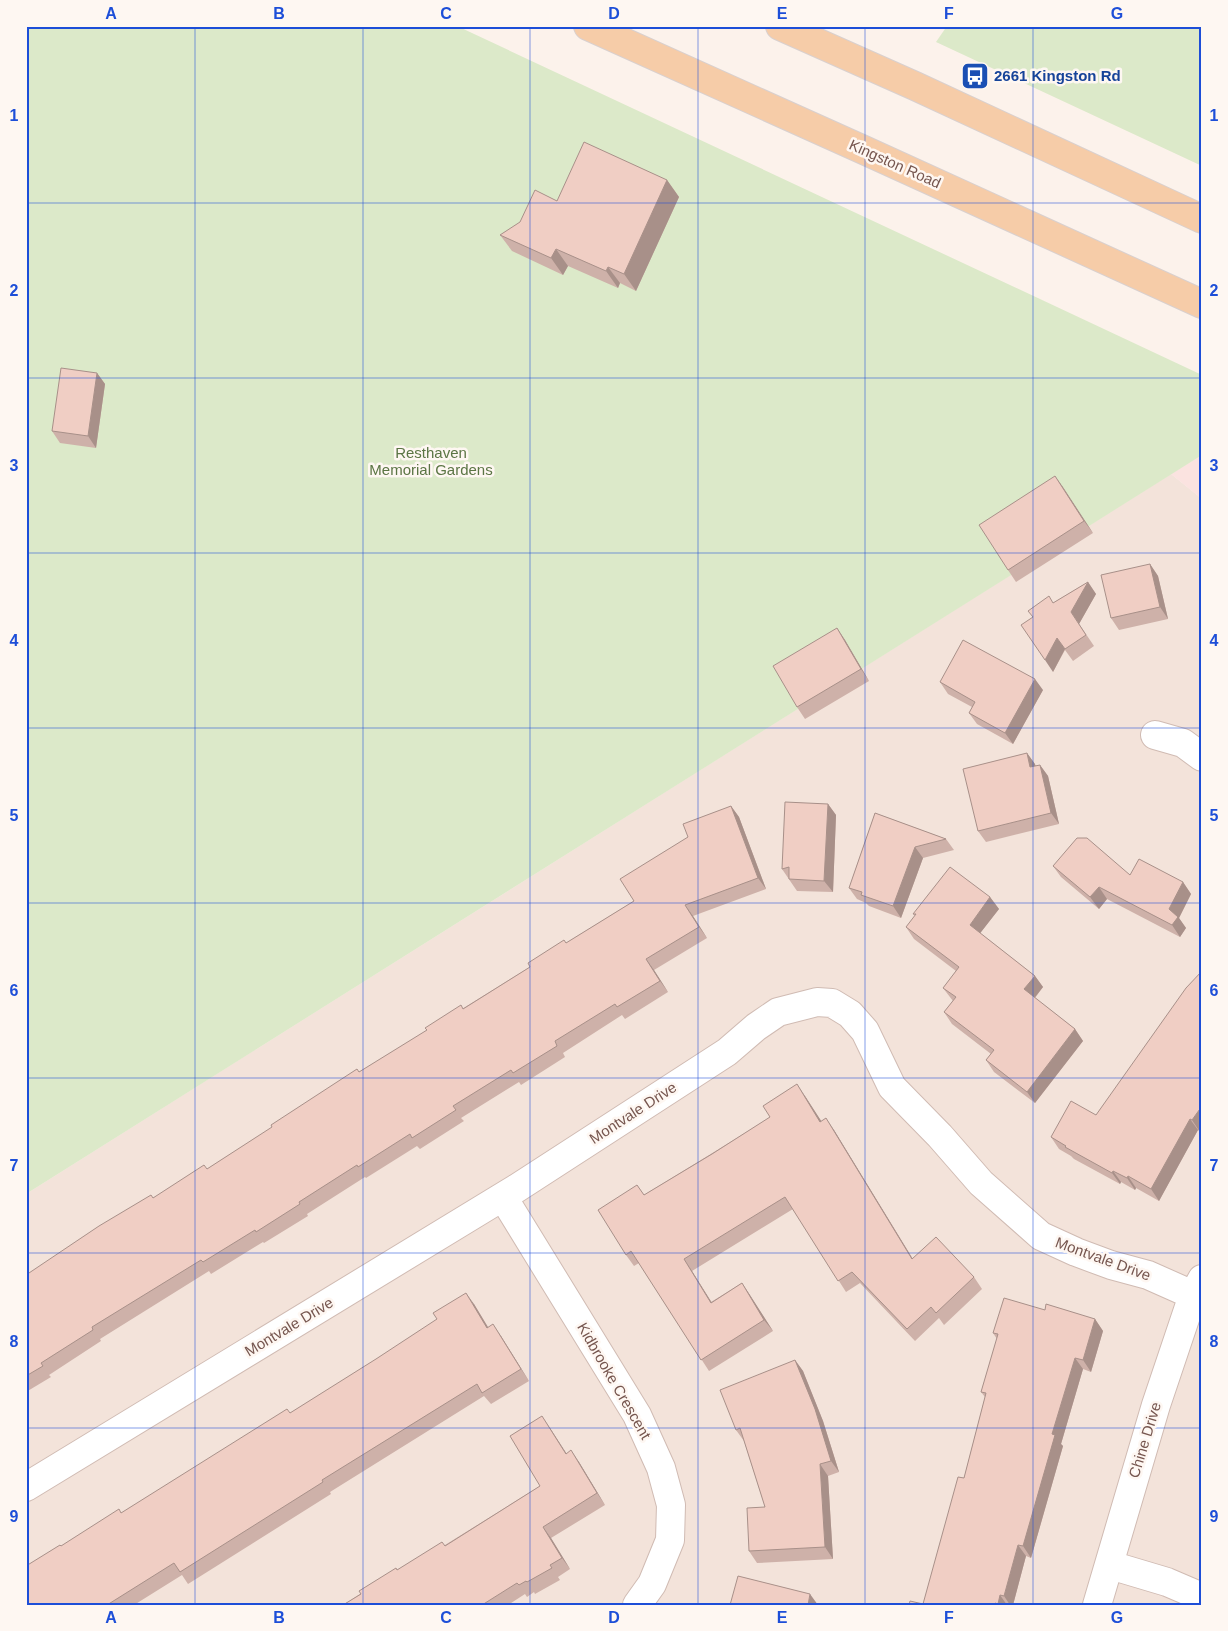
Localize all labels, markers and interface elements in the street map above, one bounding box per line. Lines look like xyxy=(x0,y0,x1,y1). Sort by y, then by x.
text: A xyxy=(105,5,117,22)
text: B xyxy=(273,5,285,22)
text: C xyxy=(440,5,452,22)
text: D xyxy=(608,5,620,22)
text: E xyxy=(777,5,788,22)
text: F xyxy=(944,5,954,22)
text: G xyxy=(1111,5,1123,22)
bus stop icon: 2661 Kingston Rd xyxy=(960,61,990,91)
place label: 2661 Kingston Rd xyxy=(994,67,1121,84)
text: 1 xyxy=(10,107,19,124)
text: 1 xyxy=(1210,107,1219,124)
street label: Kingston Road xyxy=(847,136,944,191)
text: 2 xyxy=(10,282,19,299)
text: 2 xyxy=(1210,282,1219,299)
park label: Resthaven Memorial Gardens xyxy=(369,444,493,478)
text: 3 xyxy=(10,457,19,474)
text: 3 xyxy=(1210,457,1219,474)
text: 4 xyxy=(10,632,19,649)
text: 4 xyxy=(1210,632,1219,649)
text: 5 xyxy=(10,807,19,824)
text: 5 xyxy=(1210,807,1219,824)
text: 6 xyxy=(10,982,19,999)
text: 6 xyxy=(1210,982,1219,999)
street label: Montvale Drive xyxy=(586,1078,679,1147)
text: 7 xyxy=(10,1157,19,1174)
text: 7 xyxy=(1210,1157,1219,1174)
street label: Montvale Drive xyxy=(1053,1233,1153,1284)
street label: Montvale Drive xyxy=(241,1294,336,1360)
street label: Kidbrooke Crescent xyxy=(574,1319,655,1443)
text: 8 xyxy=(10,1333,19,1350)
text: 8 xyxy=(1210,1333,1219,1350)
street label: Chine Drive xyxy=(1125,1400,1164,1480)
text: 9 xyxy=(10,1508,19,1525)
text: 9 xyxy=(1210,1508,1219,1525)
text: A xyxy=(105,1609,117,1626)
text: B xyxy=(273,1609,285,1626)
text: C xyxy=(440,1609,452,1626)
text: D xyxy=(608,1609,620,1626)
text: E xyxy=(777,1609,788,1626)
text: F xyxy=(944,1609,954,1626)
text: G xyxy=(1111,1609,1123,1626)

